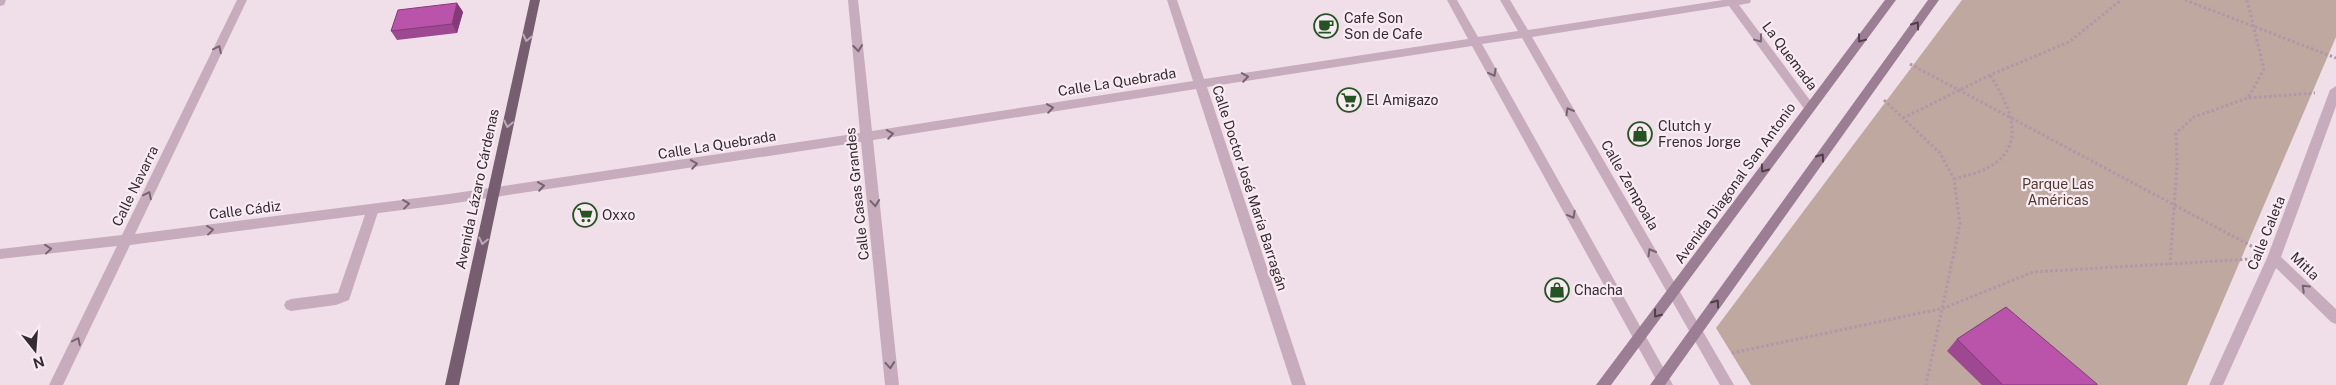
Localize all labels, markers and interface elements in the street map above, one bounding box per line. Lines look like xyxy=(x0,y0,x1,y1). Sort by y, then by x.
place label: Cafe Son Son de Cafe xyxy=(1344,10,1423,42)
cafe icon: Cafe Son Son de Cafe xyxy=(1313,13,1339,39)
street label: La Quemada xyxy=(1759,19,1821,93)
one-way arrow xyxy=(1910,21,1919,31)
one-way arrow xyxy=(1753,33,1761,42)
one-way arrow xyxy=(1859,33,1867,42)
one-way arrow xyxy=(522,34,533,43)
one-way arrow xyxy=(212,45,222,54)
one-way arrow xyxy=(852,45,863,53)
street label: Calle La Quebrada xyxy=(1057,65,1177,99)
one-way arrow xyxy=(1486,68,1496,77)
one-way arrow xyxy=(1241,73,1249,83)
street label: Calle Doctor José María Barragán xyxy=(1209,83,1291,293)
supermarket icon: El Amigazo xyxy=(1336,87,1362,113)
place label: El Amigazo xyxy=(1366,92,1439,108)
street label: Avenida Diagonal San Antonio xyxy=(1671,99,1799,266)
one-way arrow xyxy=(1046,104,1054,114)
street label: Avenida Lázaro Cárdenas xyxy=(452,107,502,271)
one-way arrow xyxy=(1566,107,1576,116)
place label: Clutch y Frenos Jorge xyxy=(1658,118,1741,150)
one-way arrow xyxy=(503,120,514,129)
shop icon: Clutch y Frenos Jorge xyxy=(1627,121,1653,147)
street label: Calle Casas Grandes xyxy=(842,127,872,261)
street label: Calle La Quebrada xyxy=(657,128,777,162)
one-way arrow xyxy=(885,129,894,139)
street label: Calle Zempoala xyxy=(1598,137,1662,233)
street label: Calle Navarra xyxy=(109,143,161,229)
one-way arrow xyxy=(1815,153,1824,163)
one-way arrow xyxy=(690,159,699,169)
one-way arrow xyxy=(1761,163,1770,173)
park label: Parque Las Américas xyxy=(2022,176,2094,208)
one-way arrow xyxy=(538,181,546,192)
one-way arrow xyxy=(142,191,152,200)
street label: Calle Caleta xyxy=(2244,194,2288,272)
street label: Calle Cádiz xyxy=(208,198,282,222)
one-way arrow xyxy=(869,199,880,207)
one-way arrow xyxy=(401,200,410,210)
supermarket icon: Oxxo xyxy=(572,202,598,228)
place label: Oxxo xyxy=(602,207,635,223)
one-way arrow xyxy=(1566,209,1576,218)
one-way arrow xyxy=(206,225,214,236)
one-way arrow xyxy=(478,236,489,245)
one-way arrow xyxy=(45,244,53,255)
one-way arrow xyxy=(1647,248,1657,257)
street label: Mitla xyxy=(2287,249,2323,283)
shop icon: Chacha xyxy=(1544,277,1570,303)
place label: Chacha xyxy=(1574,282,1623,298)
one-way arrow xyxy=(2301,285,2310,294)
one-way arrow xyxy=(1710,299,1719,309)
one-way arrow xyxy=(1654,308,1663,317)
north arrow xyxy=(10,325,60,375)
one-way arrow xyxy=(71,337,81,346)
text: N xyxy=(31,353,46,372)
one-way arrow xyxy=(884,361,895,369)

